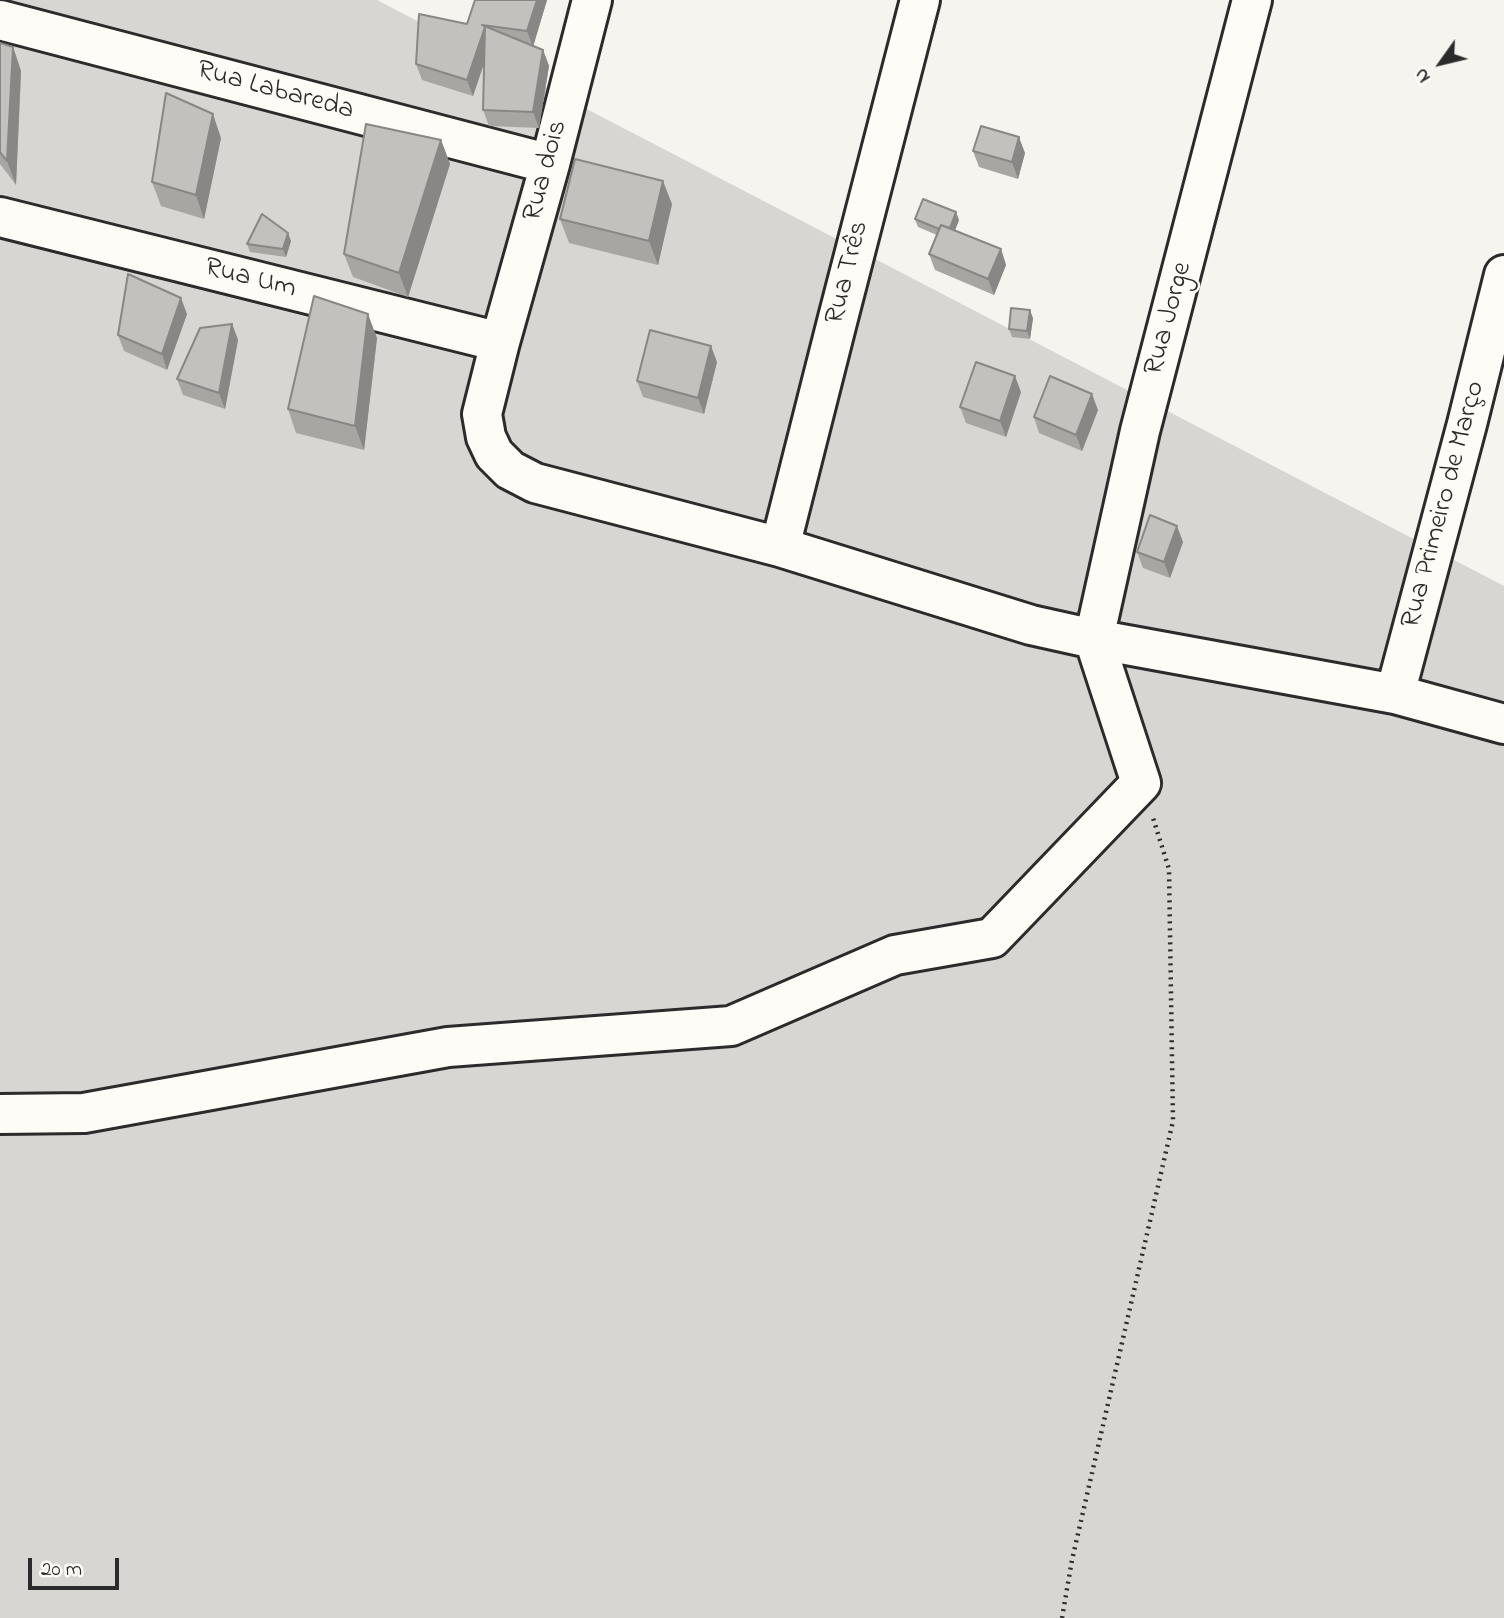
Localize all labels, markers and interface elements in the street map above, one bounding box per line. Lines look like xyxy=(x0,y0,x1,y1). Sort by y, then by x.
north arrow xyxy=(1406,28,1476,98)
street label: Rua Labareda xyxy=(193,55,357,129)
text: N xyxy=(1408,62,1438,88)
street label: Rua dois xyxy=(517,117,577,225)
street label: Rua Três xyxy=(820,218,878,328)
street label: Rua Um xyxy=(201,252,299,308)
street label: Rua Jorge xyxy=(1139,259,1201,379)
street label: Rua Primeiro de Março xyxy=(1396,378,1494,632)
scale bar xyxy=(32,1544,122,1588)
text: 20 m xyxy=(41,1555,82,1585)

